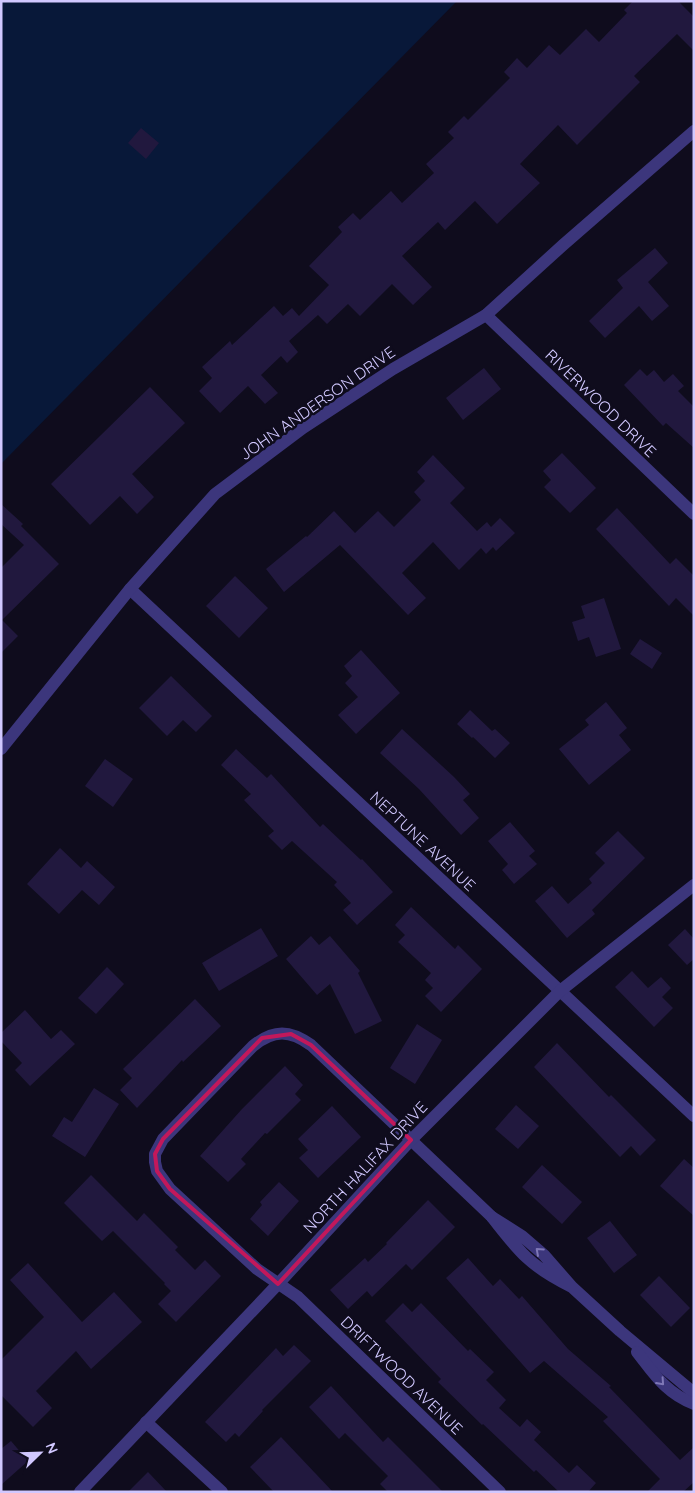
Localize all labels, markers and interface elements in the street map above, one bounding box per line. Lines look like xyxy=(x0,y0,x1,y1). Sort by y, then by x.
street label: JOHN ANDERSON DRIVE xyxy=(235,342,399,464)
street label: RIVERWOOD DRIVE xyxy=(541,345,661,461)
street label: NEPTUNE AVENUE xyxy=(366,787,480,895)
street label: NORTH HALIFAX DRIVE xyxy=(299,1097,431,1237)
one-way arrow xyxy=(535,1248,544,1257)
street label: DRIFTWOOD AVENUE xyxy=(337,1312,467,1438)
one-way arrow xyxy=(655,1377,664,1386)
north arrow xyxy=(15,1428,65,1478)
text: N xyxy=(42,1440,62,1456)

